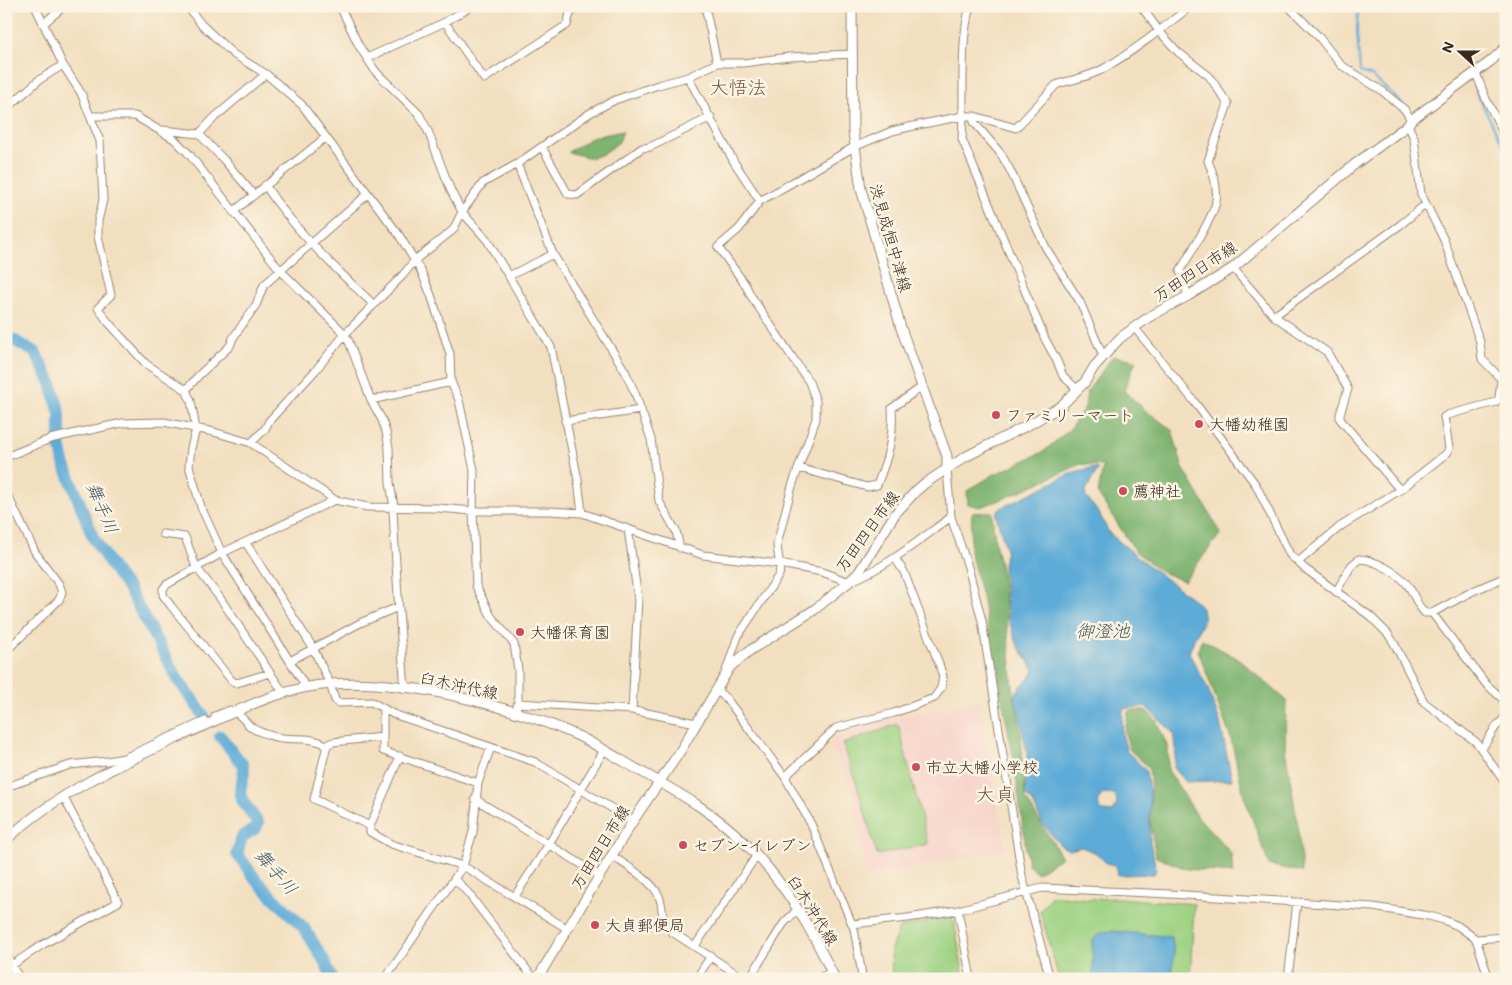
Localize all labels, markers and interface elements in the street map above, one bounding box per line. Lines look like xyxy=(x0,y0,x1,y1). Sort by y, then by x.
north arrow xyxy=(1434,28,1484,78)
text: N xyxy=(1437,39,1458,56)
district label: 大悟法 xyxy=(709,74,767,99)
street label: 渋見成恒中津線 xyxy=(866,181,917,295)
street label: 万田四日市線 xyxy=(1149,236,1241,306)
place label: ファミリーマート xyxy=(1006,404,1134,425)
marker: ファミリーマート xyxy=(990,409,1002,421)
place label: 大幡幼稚園 xyxy=(1209,413,1289,434)
marker: 大幡幼稚園 xyxy=(1193,418,1205,430)
water label: 舞手川 xyxy=(81,478,125,537)
place label: 薦神社 xyxy=(1133,480,1181,501)
marker: 薦神社 xyxy=(1117,485,1129,497)
street label: 万田四日市線 xyxy=(830,486,903,576)
water label: 御澄池 xyxy=(1076,618,1131,642)
place label: 大幡保育園 xyxy=(530,621,610,642)
marker: 大幡保育園 xyxy=(514,626,526,638)
street label: 臼木沖代線 xyxy=(418,666,500,703)
place label: 市立大幡小学校 xyxy=(926,756,1038,777)
marker: 市立大幡小学校 xyxy=(910,761,922,773)
district label: 大貞 xyxy=(976,781,1014,806)
street label: 万田四日市線 xyxy=(565,800,634,893)
place label: セブン-イレブン xyxy=(693,834,812,855)
marker: セブン-イレブン xyxy=(677,839,689,851)
water label: 舞手川 xyxy=(250,843,304,900)
street label: 臼木沖代線 xyxy=(783,870,844,949)
place label: 大貞郵便局 xyxy=(605,914,685,935)
marker: 大貞郵便局 xyxy=(589,919,601,931)

